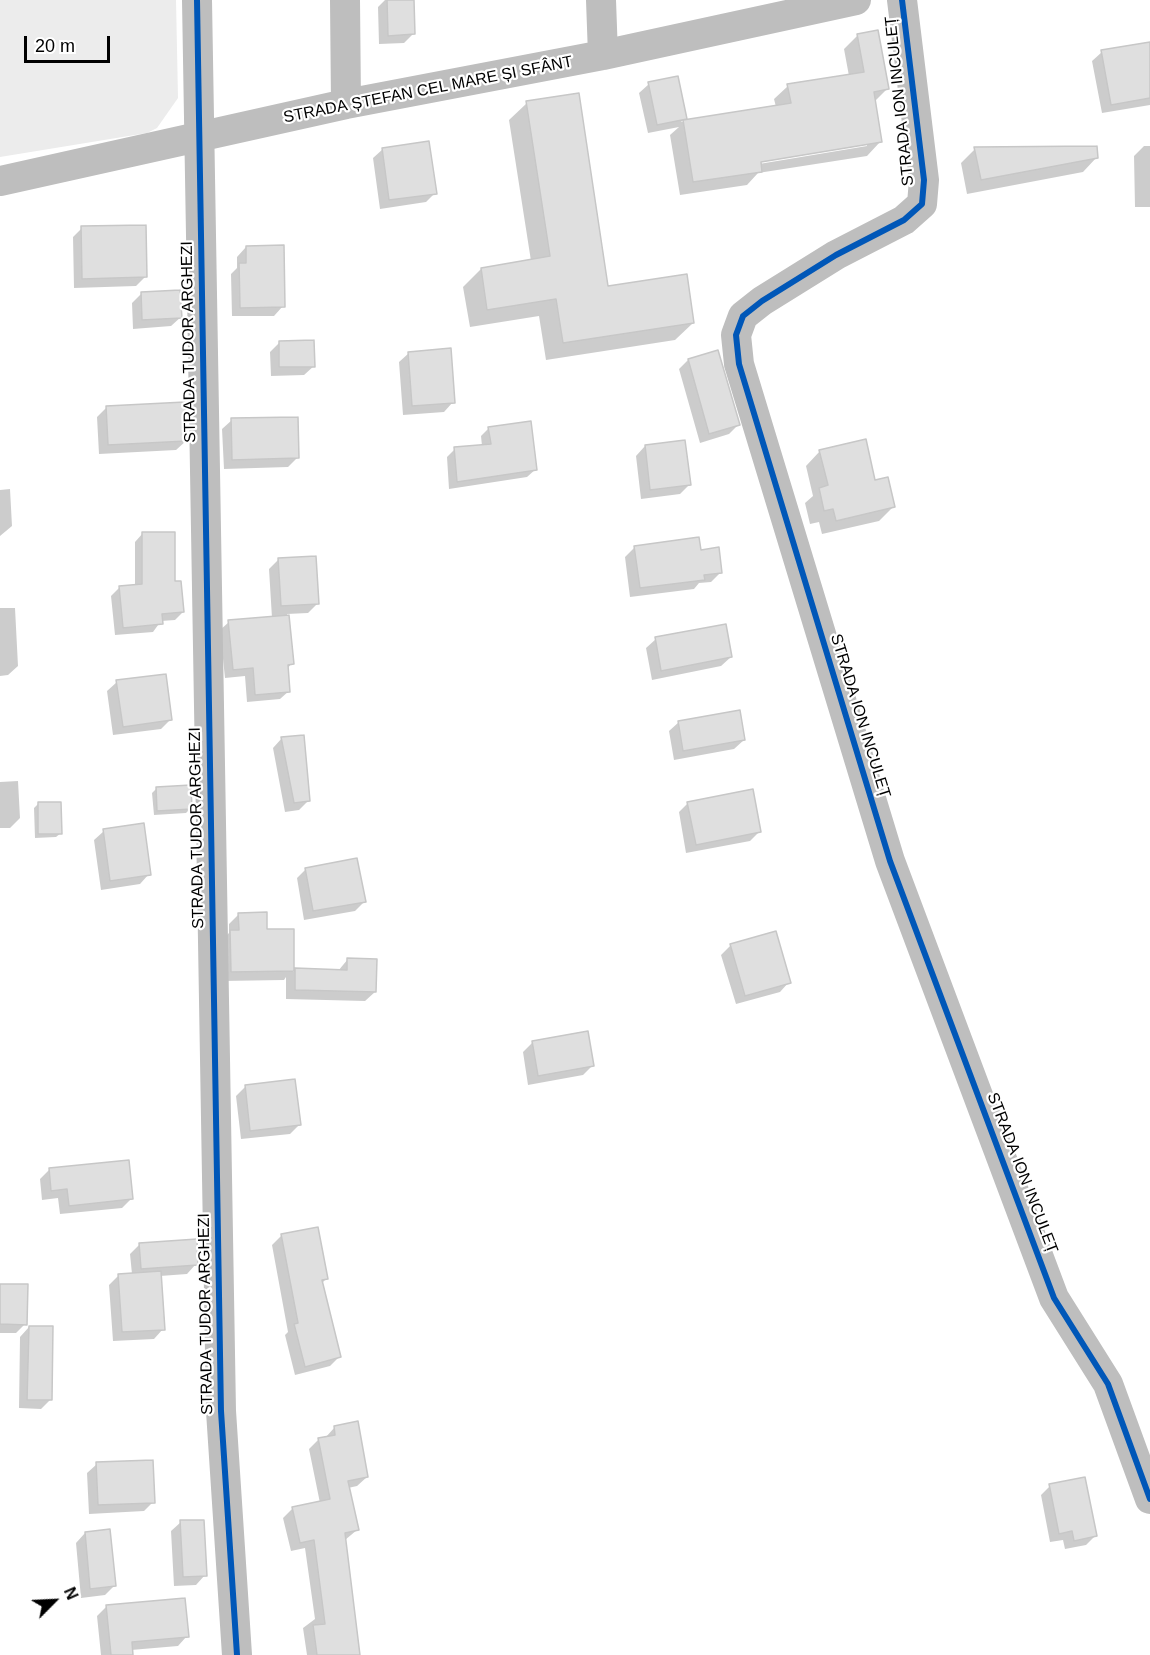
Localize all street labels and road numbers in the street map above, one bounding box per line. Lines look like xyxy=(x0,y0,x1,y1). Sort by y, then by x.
street label: STRADA ION INCULEȚ xyxy=(882,15,918,187)
street label: STRADA ȘTEFAN CEL MARE ȘI SFÂNT xyxy=(282,53,574,127)
street label: STRADA TUDOR ARGHEZI xyxy=(178,241,200,443)
street label: STRADA ION INCULEȚ xyxy=(826,632,894,800)
street label: STRADA TUDOR ARGHEZI xyxy=(186,727,208,929)
street label: STRADA ION INCULEȚ xyxy=(982,1090,1062,1256)
street label: STRADA TUDOR ARGHEZI xyxy=(195,1213,217,1415)

